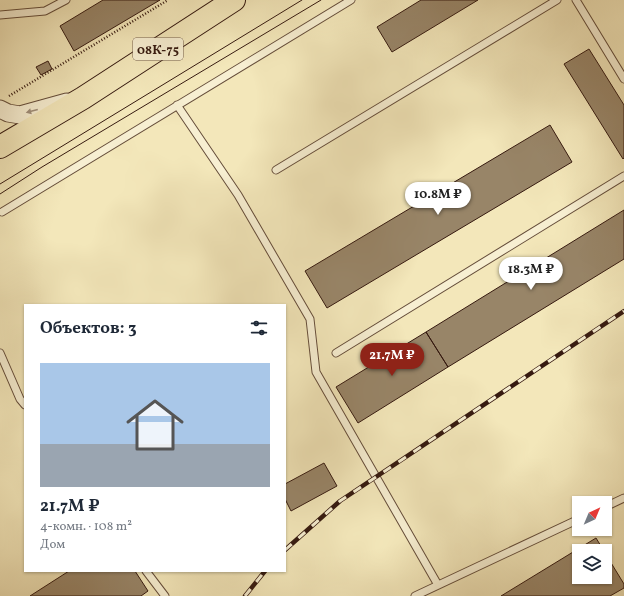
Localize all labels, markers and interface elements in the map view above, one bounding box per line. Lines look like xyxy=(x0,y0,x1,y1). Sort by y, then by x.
road number: 08К-75 xyxy=(133,38,183,60)
one-way arrow xyxy=(25,109,38,115)
pin: 10.8M ₽ xyxy=(401,182,475,216)
text: 10.8M ₽ xyxy=(414,186,462,204)
pin: 18.3M ₽ xyxy=(494,257,568,291)
text: 18.3M ₽ xyxy=(508,261,554,279)
text: Объектов: 3 xyxy=(40,317,137,340)
icon: filters xyxy=(248,317,270,339)
pin: 21.7M ₽ xyxy=(355,343,429,377)
text: 21.7M ₽ xyxy=(369,347,415,365)
icon: home xyxy=(119,389,191,461)
text: 21.7M ₽ xyxy=(40,495,100,518)
north arrow xyxy=(572,496,612,536)
map controls xyxy=(572,496,612,584)
text: 4-комн. · 108 m² xyxy=(40,518,132,536)
text: Дом xyxy=(40,536,65,554)
button: layers xyxy=(572,544,612,584)

